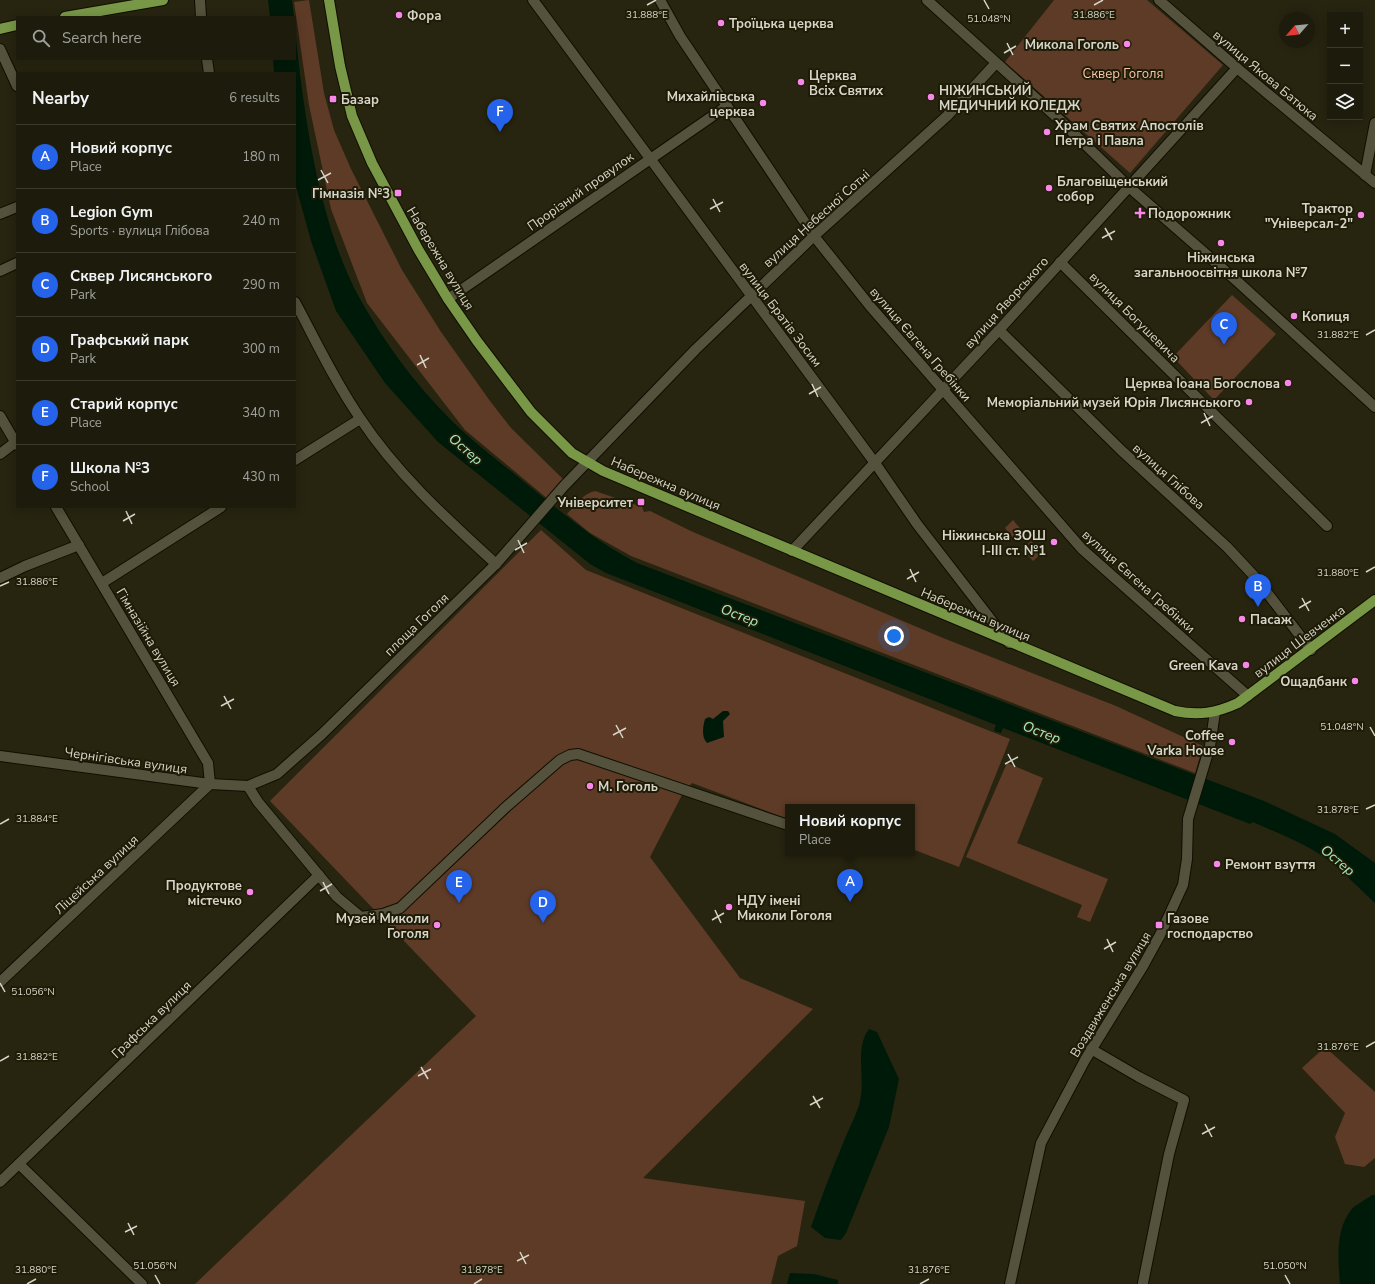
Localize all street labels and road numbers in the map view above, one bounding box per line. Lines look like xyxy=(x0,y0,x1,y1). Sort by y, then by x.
street label: вулиця Якова Батюка xyxy=(1209,26,1322,125)
street label: Прорізний провулок xyxy=(524,148,638,235)
street label: вулиця Небесної Сотні xyxy=(759,166,874,272)
street label: Набережна вулиця xyxy=(402,203,478,314)
street label: вулиця Яворського xyxy=(961,253,1053,353)
street label: вулиця Братів Зосим xyxy=(735,258,826,371)
street label: вулиця Богушевича xyxy=(1085,268,1184,367)
street label: вулиця Євгена Гребінки xyxy=(865,283,975,406)
street label: вулиця Глібова xyxy=(1128,439,1208,514)
street label: Набережна вулиця xyxy=(608,453,723,515)
street label: вулиця Євгена Гребінки xyxy=(1078,526,1199,637)
street label: Набережна вулиця xyxy=(918,584,1033,646)
street label: Гімназійна вулиця xyxy=(112,585,185,690)
street label: площа Гоголя xyxy=(380,589,453,660)
street label: вулиця Шевченка xyxy=(1250,601,1349,682)
street label: Чернігівська вулиця xyxy=(63,743,188,779)
street label: Ліцейська вулиця xyxy=(51,831,143,918)
street label: Воздвиженська вулиця xyxy=(1066,928,1156,1061)
street label: Графська вулиця xyxy=(108,977,196,1063)

